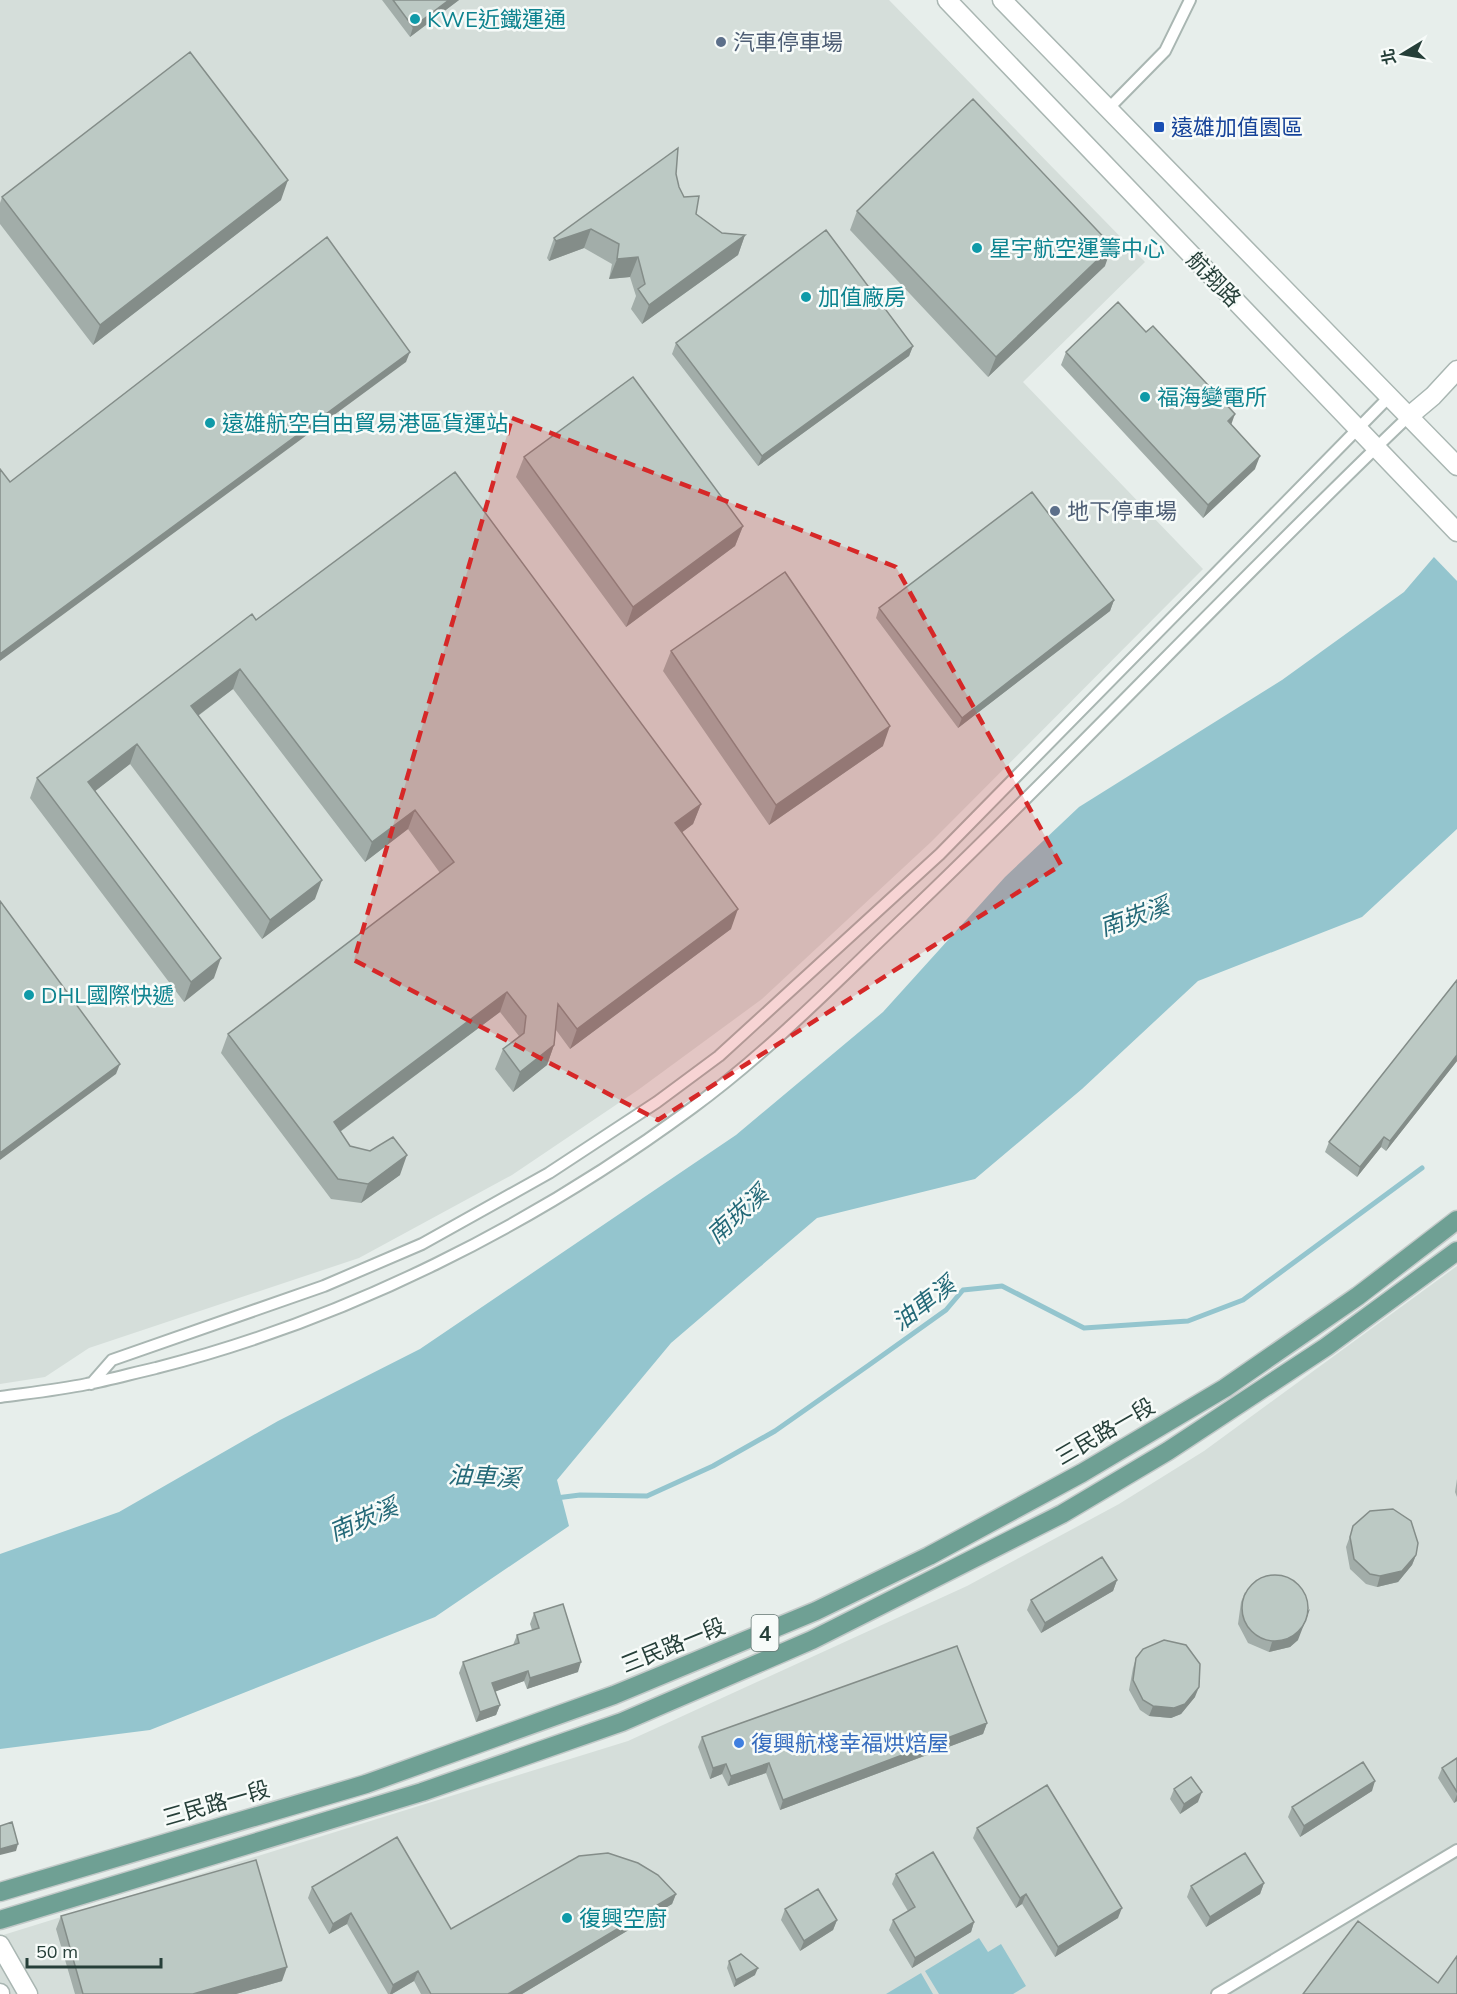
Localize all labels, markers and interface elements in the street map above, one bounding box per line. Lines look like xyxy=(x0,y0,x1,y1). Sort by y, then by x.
place label: KWE近鐵運通 xyxy=(427,5,566,33)
marker: KWE近鐵運通 xyxy=(408,12,422,26)
north arrow xyxy=(1373,24,1433,84)
place label: 汽車停車場 xyxy=(733,28,843,56)
marker: 汽車停車場 xyxy=(714,35,728,49)
text: 北 xyxy=(1377,47,1400,67)
place label: 遠雄加值園區 xyxy=(1171,113,1303,141)
marker: 遠雄加值園區 xyxy=(1152,120,1166,134)
place label: 星宇航空運籌中心 xyxy=(989,234,1165,262)
marker: 星宇航空運籌中心 xyxy=(970,241,984,255)
street label: 航翔路 xyxy=(1181,246,1247,312)
place label: 加值廠房 xyxy=(818,283,906,311)
marker: 加值廠房 xyxy=(799,290,813,304)
place label: 福海變電所 xyxy=(1157,383,1267,411)
marker: 福海變電所 xyxy=(1138,390,1152,404)
place label: 遠雄航空自由貿易港區貨運站 xyxy=(222,409,508,437)
marker: 遠雄航空自由貿易港區貨運站 xyxy=(203,416,217,430)
place label: 地下停車場 xyxy=(1067,497,1177,525)
marker: 地下停車場 xyxy=(1048,504,1062,518)
water label: 南崁溪 xyxy=(1095,889,1176,942)
place label: DHL國際快遞 xyxy=(41,981,174,1009)
marker: DHL國際快遞 xyxy=(22,988,36,1002)
water label: 南崁溪 xyxy=(700,1177,776,1249)
water label: 油車溪 xyxy=(885,1268,963,1337)
street label: 三民路一段 xyxy=(1050,1391,1160,1471)
water label: 油車溪 xyxy=(447,1459,524,1493)
water label: 南崁溪 xyxy=(324,1490,405,1547)
street label: 三民路一段 xyxy=(617,1611,729,1679)
road number: 4 xyxy=(752,1615,778,1651)
place label: 復興航棧幸福烘焙屋 xyxy=(751,1729,949,1757)
marker: 復興航棧幸福烘焙屋 xyxy=(732,1736,746,1750)
street label: 三民路一段 xyxy=(159,1774,273,1832)
place label: 復興空廚 xyxy=(579,1904,667,1932)
marker: 復興空廚 xyxy=(560,1911,574,1925)
scale bar xyxy=(27,1931,160,1969)
text: 50 m xyxy=(36,1940,78,1963)

